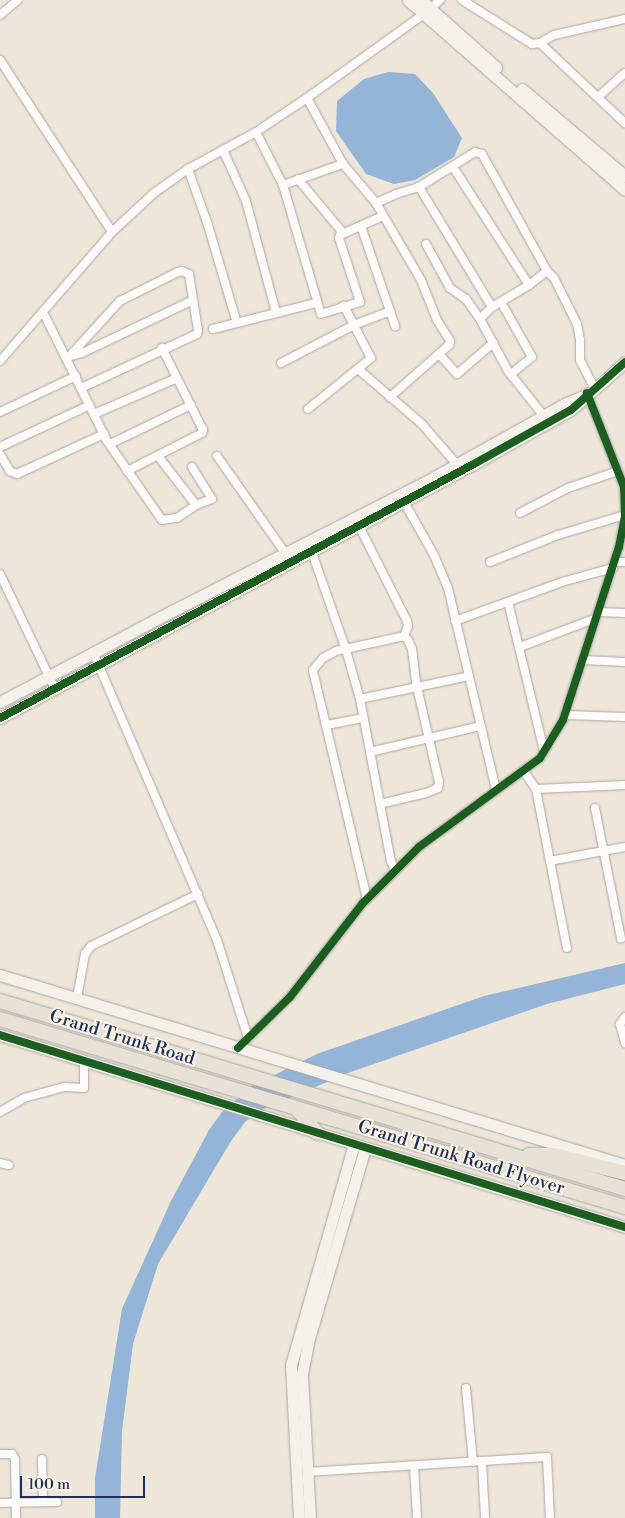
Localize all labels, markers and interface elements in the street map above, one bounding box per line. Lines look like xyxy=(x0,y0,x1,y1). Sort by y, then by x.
street label: Grand Trunk Road xyxy=(47,1006,197,1070)
street label: Grand Trunk Road Flyover xyxy=(355,1116,567,1200)
scale bar xyxy=(22,1466,148,1498)
text: 100 m xyxy=(28,1475,70,1494)

